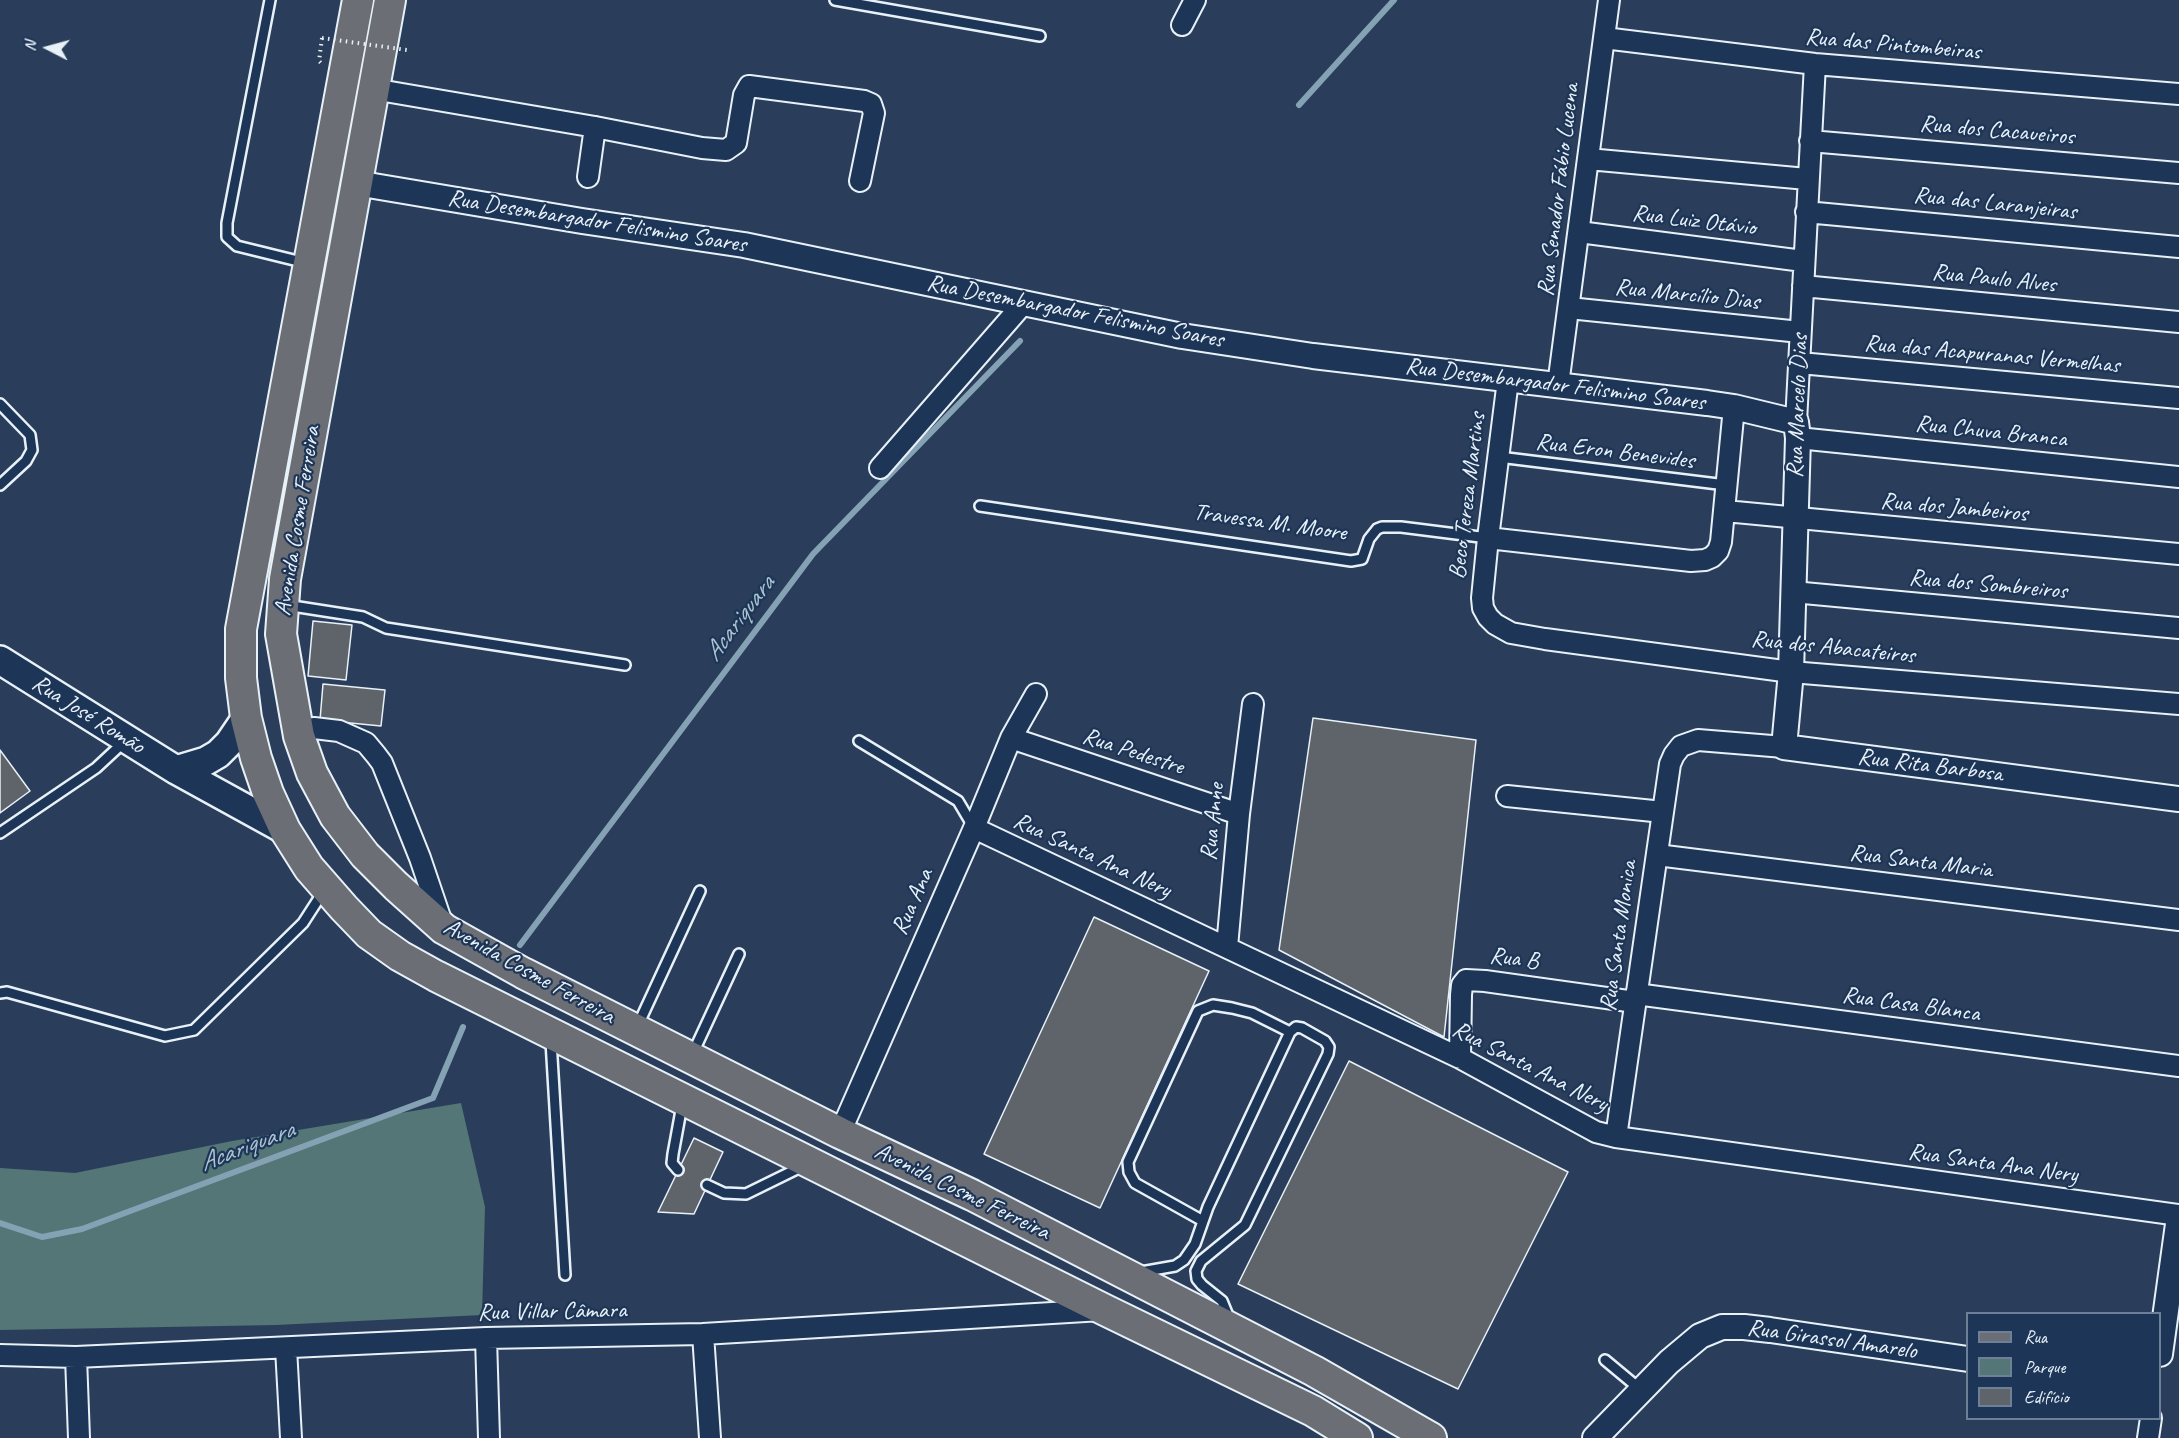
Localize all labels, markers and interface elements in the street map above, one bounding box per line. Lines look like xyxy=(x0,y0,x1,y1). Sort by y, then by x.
north arrow xyxy=(18,18,78,78)
street label: Rua das Pintombeiras xyxy=(1804,23,1982,67)
text: N xyxy=(20,40,41,52)
street label: Rua Senador Fábio Lucena xyxy=(1532,82,1586,298)
street label: Rua dos Cacaueiros xyxy=(1919,110,2075,152)
street label: Rua das Laranjeiras xyxy=(1912,181,2078,227)
street label: Rua Desembargador Felismino Soares xyxy=(446,184,748,260)
street label: Rua Luiz Otávio xyxy=(1630,199,1758,243)
street label: Rua Paulo Alves xyxy=(1931,258,2057,300)
street label: Rua Desembargador Felismino Soares xyxy=(924,269,1226,355)
street label: Rua Marcílio Dias xyxy=(1613,273,1761,317)
street label: Rua das Acapuranas Vermelhas xyxy=(1863,329,2121,381)
street label: Rua Marcelo Dias xyxy=(1781,334,1815,478)
street label: Rua Desembargador Felismino Soares xyxy=(1403,352,1707,418)
street label: Rua Chuva Branca xyxy=(1914,410,2068,454)
street label: Beco Tereza Martins xyxy=(1444,411,1492,581)
street label: Avenida Cosme Ferreira xyxy=(269,424,327,618)
street label: Rua Eron Benevides xyxy=(1534,428,1696,476)
street label: Rua dos Jambeiros xyxy=(1879,487,2029,529)
street label: Travessa M. Moore xyxy=(1192,498,1348,548)
street label: Rua dos Sombreiros xyxy=(1908,564,2068,606)
water label: Acariquara xyxy=(698,570,782,668)
street label: Rua dos Abacateiros xyxy=(1750,625,1916,671)
street label: Rua José Romão xyxy=(26,669,150,761)
street label: Rua Pedestre xyxy=(1079,722,1187,782)
street label: Rua Rita Barbosa xyxy=(1856,743,2004,789)
street label: Rua Anne xyxy=(1195,782,1231,862)
street label: Rua Santa Ana Nery xyxy=(1009,807,1175,905)
street label: Rua Santa Maria xyxy=(1848,839,1994,885)
street label: Rua Santa Monica xyxy=(1594,859,1644,1013)
street label: Rua Ana xyxy=(886,864,940,940)
street label: Avenida Cosme Ferreira xyxy=(438,913,620,1031)
street label: Rua B xyxy=(1488,942,1540,976)
street label: Rua Casa Blanca xyxy=(1840,981,1982,1029)
street label: Rua Santa Ana Nery xyxy=(1447,1015,1613,1119)
water label: Acariquara xyxy=(195,1115,299,1179)
street label: Avenida Cosme Ferreira xyxy=(870,1137,1054,1247)
street label: Rua Santa Ana Nery xyxy=(1906,1138,2080,1190)
street label: Rua Villar Câmara xyxy=(477,1296,627,1328)
legend xyxy=(1966,1312,2161,1420)
street label: Rua Girassol Amarelo xyxy=(1745,1314,1919,1366)
text: Rua xyxy=(2024,1326,2047,1348)
text: Parque xyxy=(2024,1356,2065,1378)
text: Edifício xyxy=(2024,1386,2069,1408)

